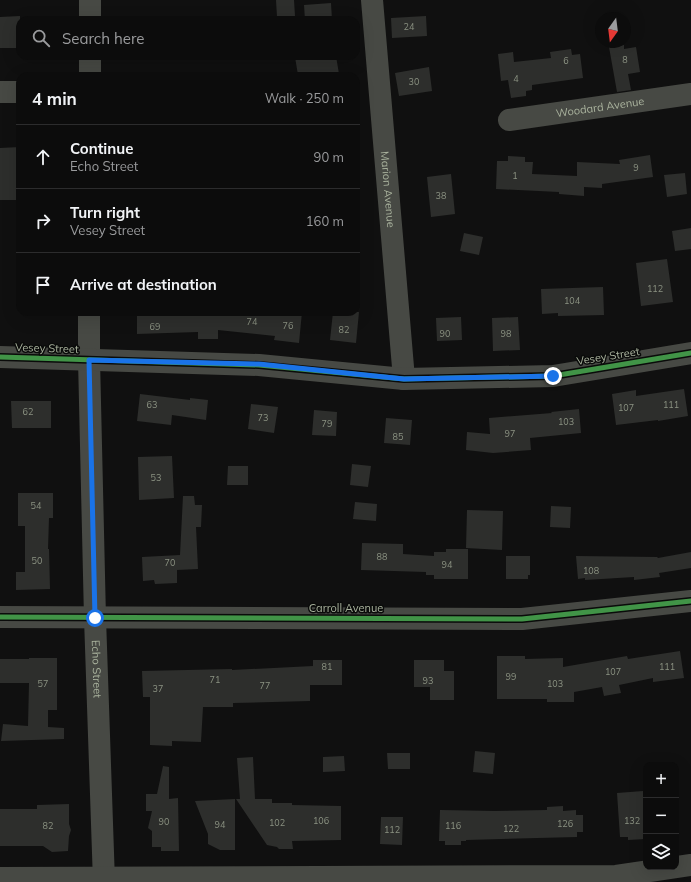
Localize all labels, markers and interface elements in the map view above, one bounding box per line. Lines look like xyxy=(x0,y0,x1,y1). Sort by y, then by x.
north arrow xyxy=(595,12,631,48)
search box xyxy=(16,16,360,60)
house number: 24 xyxy=(404,21,415,32)
icon: search xyxy=(30,27,52,49)
text: Search here xyxy=(62,29,144,48)
house number: 8 xyxy=(622,54,628,65)
house number: 6 xyxy=(563,55,569,66)
house number: 4 xyxy=(513,73,519,84)
house number: 30 xyxy=(409,76,419,87)
text: 4 min xyxy=(32,88,77,109)
text: Walk · 250 m xyxy=(265,90,344,106)
street label: Woodard Avenue xyxy=(555,94,645,120)
text: Continue xyxy=(70,139,133,158)
icon: ahead xyxy=(32,146,54,168)
text: 90 m xyxy=(314,149,344,165)
street label: Marion Avenue xyxy=(378,151,398,228)
text: Echo Street xyxy=(70,158,138,174)
house number: 9 xyxy=(633,162,639,173)
house number: 1 xyxy=(512,170,518,181)
house number: 38 xyxy=(436,190,446,201)
text: Turn right xyxy=(70,203,140,222)
icon: right xyxy=(32,210,54,232)
text: 160 m xyxy=(306,213,344,229)
text: Vesey Street xyxy=(70,222,145,238)
icon: arrive xyxy=(32,274,54,296)
text: Arrive at destination xyxy=(70,275,217,294)
house number: 112 xyxy=(647,283,663,294)
house number: 104 xyxy=(564,295,581,306)
house number: 74 xyxy=(247,316,258,327)
house number: 76 xyxy=(283,320,293,331)
house number: 69 xyxy=(150,321,160,332)
house number: 82 xyxy=(339,324,349,335)
house number: 90 xyxy=(440,328,450,339)
house number: 98 xyxy=(501,328,511,339)
street label: Vesey Street xyxy=(15,340,79,356)
street label: Vesey Street xyxy=(576,344,641,368)
route end xyxy=(544,367,562,385)
house number: 63 xyxy=(147,399,157,410)
house number: 111 xyxy=(663,399,679,410)
house number: 107 xyxy=(618,402,634,413)
house number: 62 xyxy=(23,406,33,417)
house number: 73 xyxy=(258,412,268,423)
house number: 103 xyxy=(558,416,574,427)
house number: 79 xyxy=(322,418,332,429)
house number: 97 xyxy=(505,428,515,439)
house number: 85 xyxy=(393,431,404,442)
house number: 53 xyxy=(151,472,161,483)
house number: 54 xyxy=(31,500,42,511)
house number: 88 xyxy=(377,551,387,562)
house number: 50 xyxy=(32,555,42,566)
house number: 70 xyxy=(165,557,175,568)
house number: 94 xyxy=(442,559,453,570)
house number: 108 xyxy=(583,565,599,576)
street label: Carroll Avenue xyxy=(309,601,383,615)
route start xyxy=(86,609,104,627)
street label: Echo Street xyxy=(89,640,105,698)
house number: 81 xyxy=(322,661,332,672)
house number: 111 xyxy=(659,661,675,672)
house number: 107 xyxy=(605,666,621,677)
house number: 99 xyxy=(506,671,516,682)
house number: 71 xyxy=(210,674,220,685)
house number: 93 xyxy=(423,675,433,686)
house number: 57 xyxy=(38,678,48,689)
house number: 103 xyxy=(547,678,563,689)
house number: 77 xyxy=(260,680,270,691)
house number: 37 xyxy=(153,683,163,694)
map controls xyxy=(643,762,679,870)
button: + xyxy=(643,762,679,798)
button: − xyxy=(643,798,679,834)
house number: 106 xyxy=(313,815,329,826)
house number: 132 xyxy=(624,815,640,826)
house number: 90 xyxy=(159,816,169,827)
house number: 102 xyxy=(269,817,285,828)
house number: 126 xyxy=(557,818,573,829)
house number: 94 xyxy=(215,819,226,830)
house number: 82 xyxy=(43,820,53,831)
house number: 116 xyxy=(445,820,461,831)
house number: 122 xyxy=(503,823,519,834)
house number: 112 xyxy=(384,824,400,835)
button: layers xyxy=(643,834,679,870)

